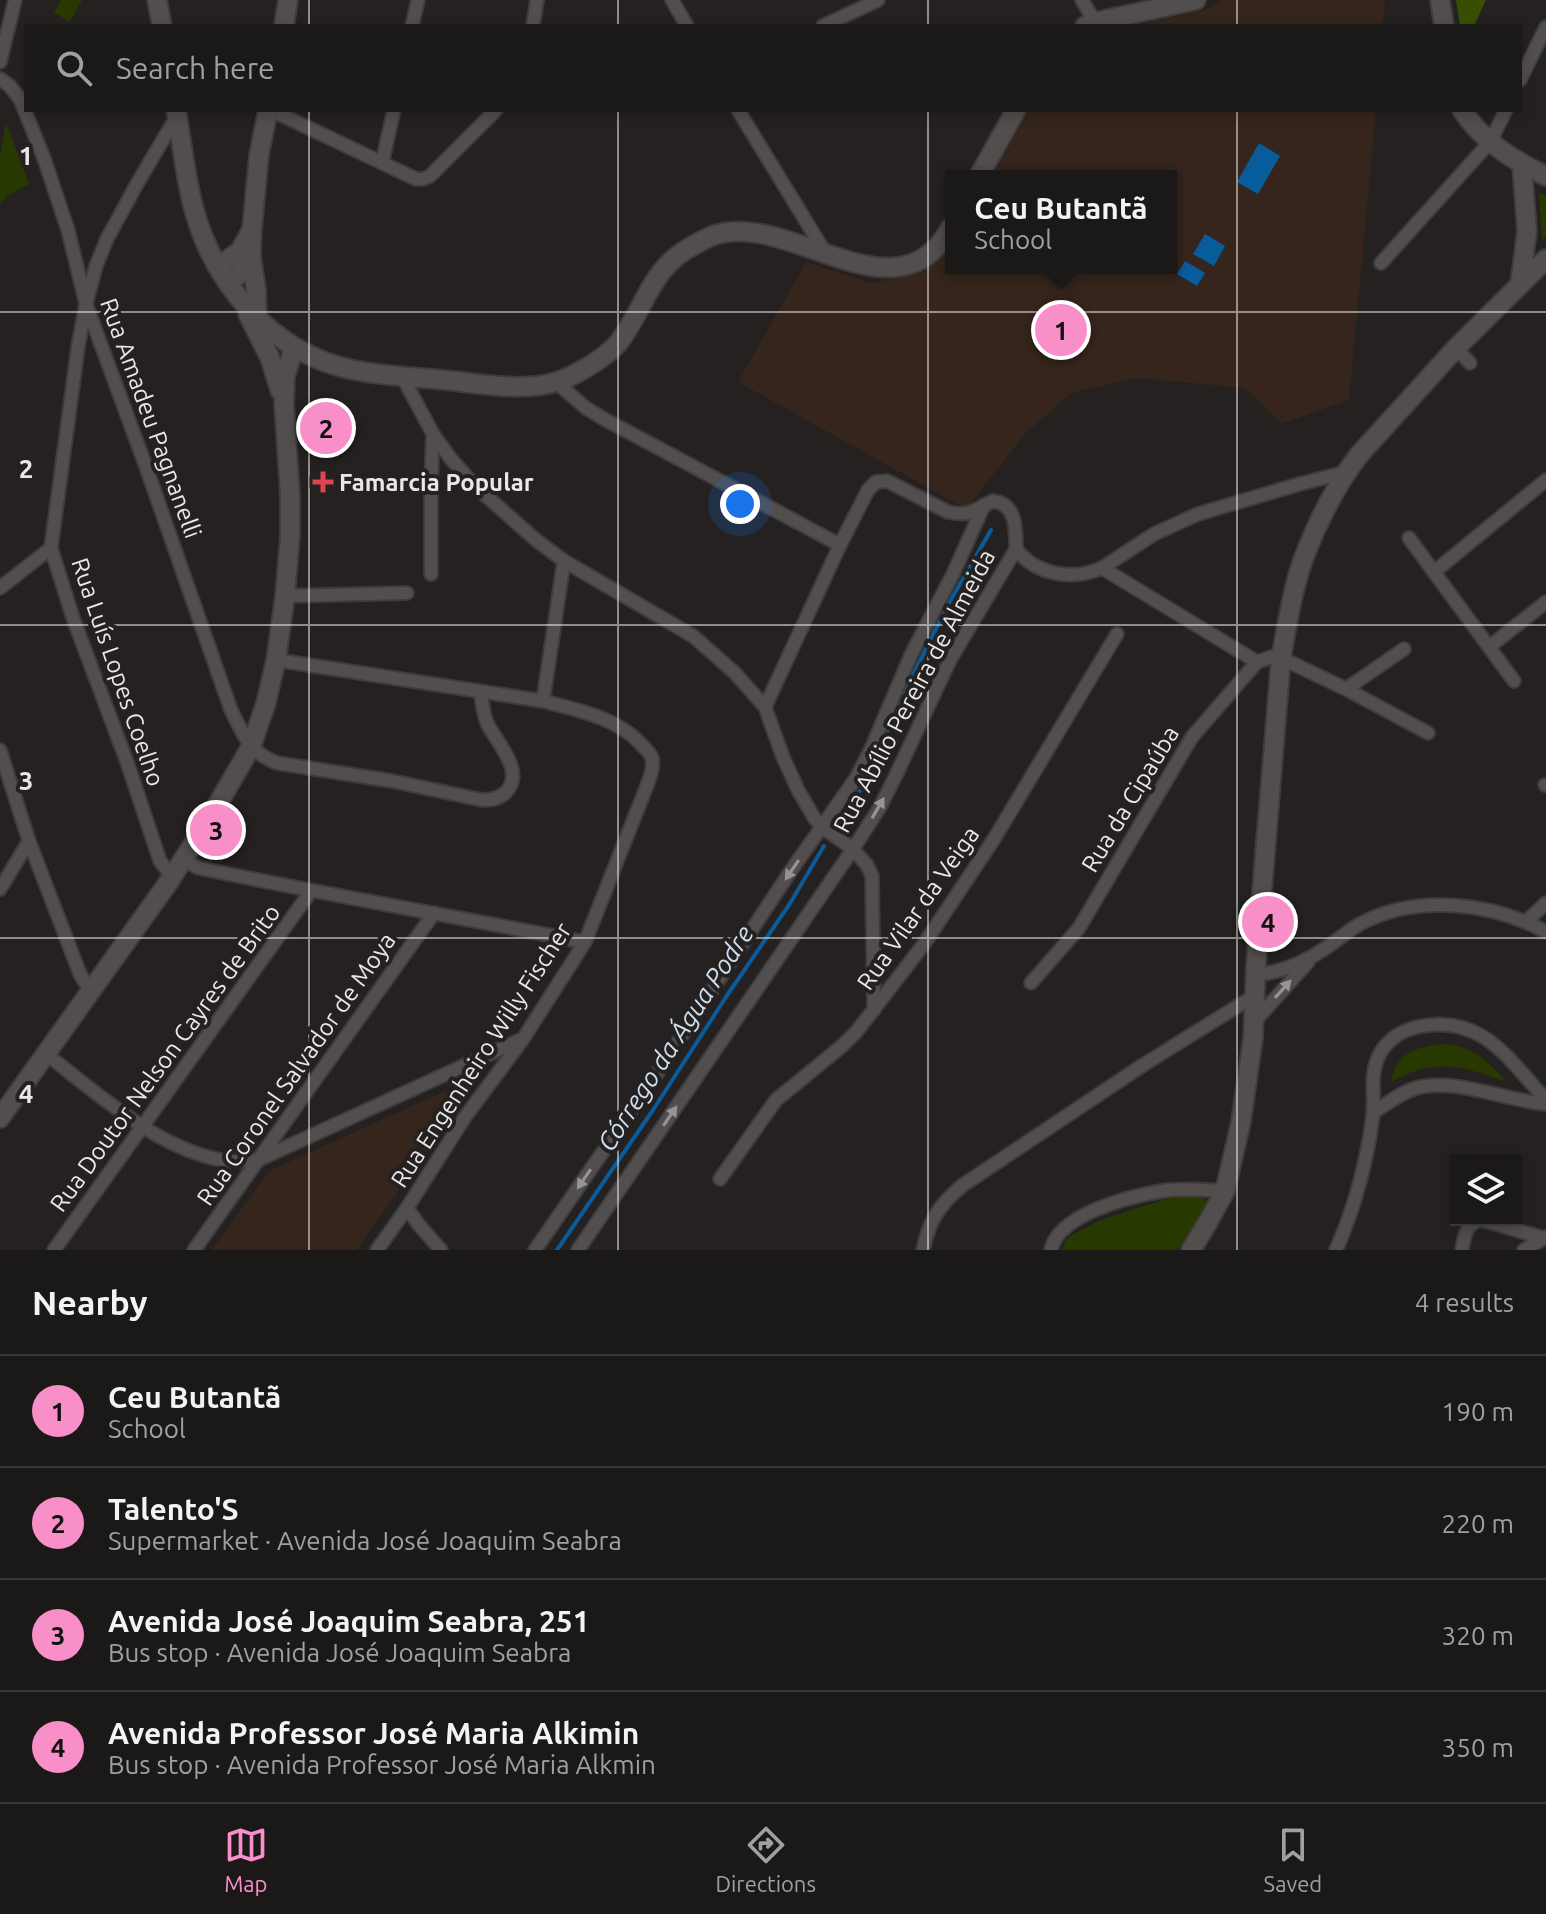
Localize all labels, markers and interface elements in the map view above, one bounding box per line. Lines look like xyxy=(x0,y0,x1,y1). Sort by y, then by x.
search box xyxy=(24,24,1522,112)
icon: search xyxy=(52,46,96,90)
text: Search here xyxy=(116,51,275,85)
text: 1 xyxy=(19,141,33,170)
popup xyxy=(945,170,1177,274)
text: Ceu Butantã xyxy=(974,191,1148,225)
text: School xyxy=(974,225,1052,254)
street label: Rua Amadeu Pagnanelli xyxy=(95,294,207,542)
pin: 1 xyxy=(1035,300,1087,360)
pin: 2 xyxy=(300,398,352,458)
text: 2 xyxy=(19,454,33,483)
place label: Famarcia Popular xyxy=(339,469,534,496)
marker: Famarcia Popular xyxy=(314,473,332,491)
your location xyxy=(720,484,760,524)
street label: Rua Abílio Pereira de Almeida xyxy=(828,545,1000,837)
street label: Rua Luís Lopes Coelho xyxy=(66,554,170,790)
street label: Rua da Cipaúba xyxy=(1076,721,1184,877)
text: 3 xyxy=(19,766,33,795)
one-way arrow xyxy=(871,797,885,819)
pin: 3 xyxy=(190,800,242,860)
street label: Rua Vilar da Veiga xyxy=(852,821,984,995)
one-way arrow xyxy=(785,860,800,881)
pin: 4 xyxy=(1242,892,1294,952)
street label: Rua Doutor Nelson Cayres de Brito xyxy=(45,899,285,1217)
street label: Rua Engenheiro Willy Fischer xyxy=(385,918,577,1192)
water label: Córrego da Água Podre xyxy=(590,919,759,1156)
street label: Rua Coronel Salvador de Moya xyxy=(191,928,401,1210)
one-way arrow xyxy=(1274,980,1291,1000)
text: 4 xyxy=(19,1079,33,1108)
one-way arrow xyxy=(662,1106,677,1127)
map controls xyxy=(1450,1154,1522,1226)
button: layers xyxy=(1450,1154,1522,1226)
one-way arrow xyxy=(577,1168,592,1189)
text: Nearby xyxy=(32,1283,147,1321)
text: 4 results xyxy=(1415,1288,1514,1317)
text: Ceu Butantã xyxy=(108,1380,281,1414)
text: 1 xyxy=(51,1397,65,1426)
text: 190 m xyxy=(1442,1397,1514,1426)
text: School xyxy=(108,1414,186,1443)
text: Talento'S xyxy=(108,1492,239,1526)
text: 2 xyxy=(51,1509,65,1538)
text: 220 m xyxy=(1442,1509,1514,1538)
text: Supermarket · Avenida José Joaquim Seabra xyxy=(108,1526,622,1555)
text: Avenida José Joaquim Seabra, 251 xyxy=(108,1604,590,1638)
text: 3 xyxy=(51,1621,65,1650)
text: 320 m xyxy=(1442,1621,1514,1650)
text: Bus stop · Avenida José Joaquim Seabra xyxy=(108,1638,571,1667)
text: Avenida Professor José Maria Alkimin xyxy=(108,1716,639,1750)
text: 4 xyxy=(51,1733,65,1762)
text: 350 m xyxy=(1442,1733,1514,1762)
text: Bus stop · Avenida Professor José Maria Alkmin xyxy=(108,1750,656,1779)
tab: Map xyxy=(224,1823,268,1896)
tab: Directions xyxy=(715,1823,816,1896)
tab: Saved xyxy=(1264,1823,1322,1896)

